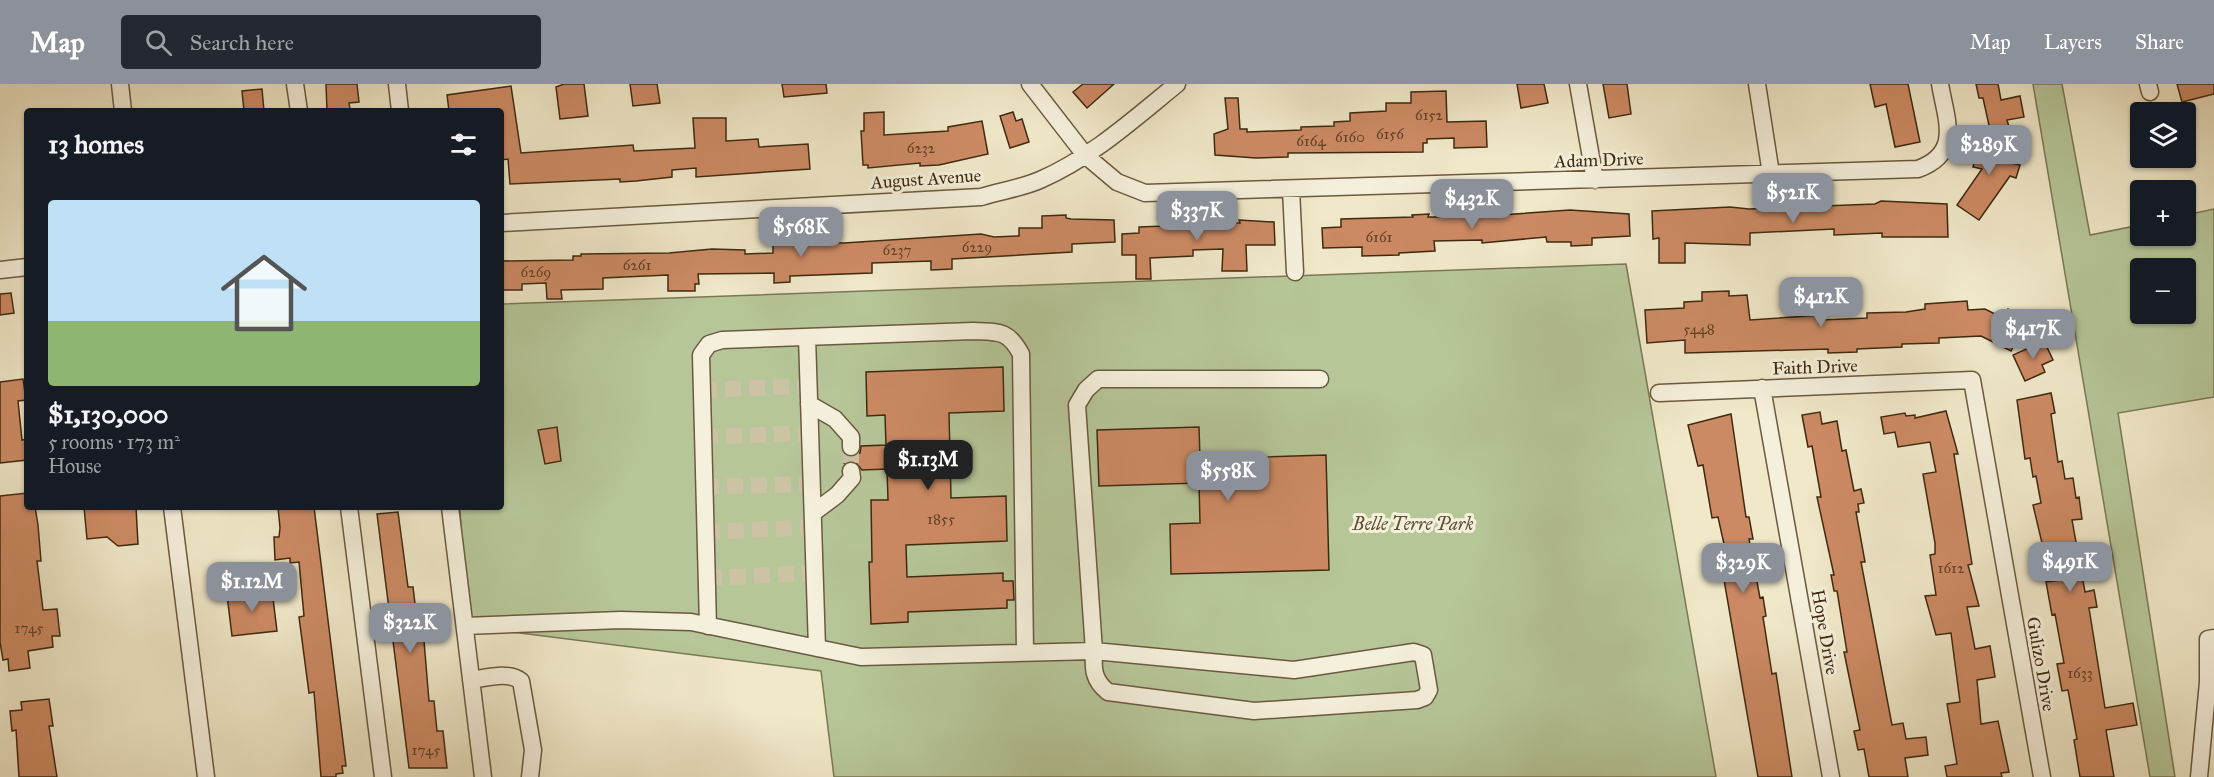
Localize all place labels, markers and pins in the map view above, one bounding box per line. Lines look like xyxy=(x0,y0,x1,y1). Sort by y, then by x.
pin: $289K xyxy=(1947,125,2031,176)
pin: $521K xyxy=(1751,173,1835,224)
pin: $432K xyxy=(1430,179,1514,230)
pin: $337K xyxy=(1155,191,1239,242)
pin: $568K xyxy=(759,207,843,258)
pin: $412K xyxy=(1779,277,1863,328)
pin: $417K xyxy=(1991,309,2075,360)
pin: $1.13M xyxy=(879,440,977,491)
pin: $558K xyxy=(1186,451,1270,502)
pin: $491K xyxy=(2028,542,2112,593)
pin: $329K xyxy=(1701,543,1785,594)
pin: $1.12M xyxy=(203,562,301,613)
pin: $322K xyxy=(368,603,452,654)

